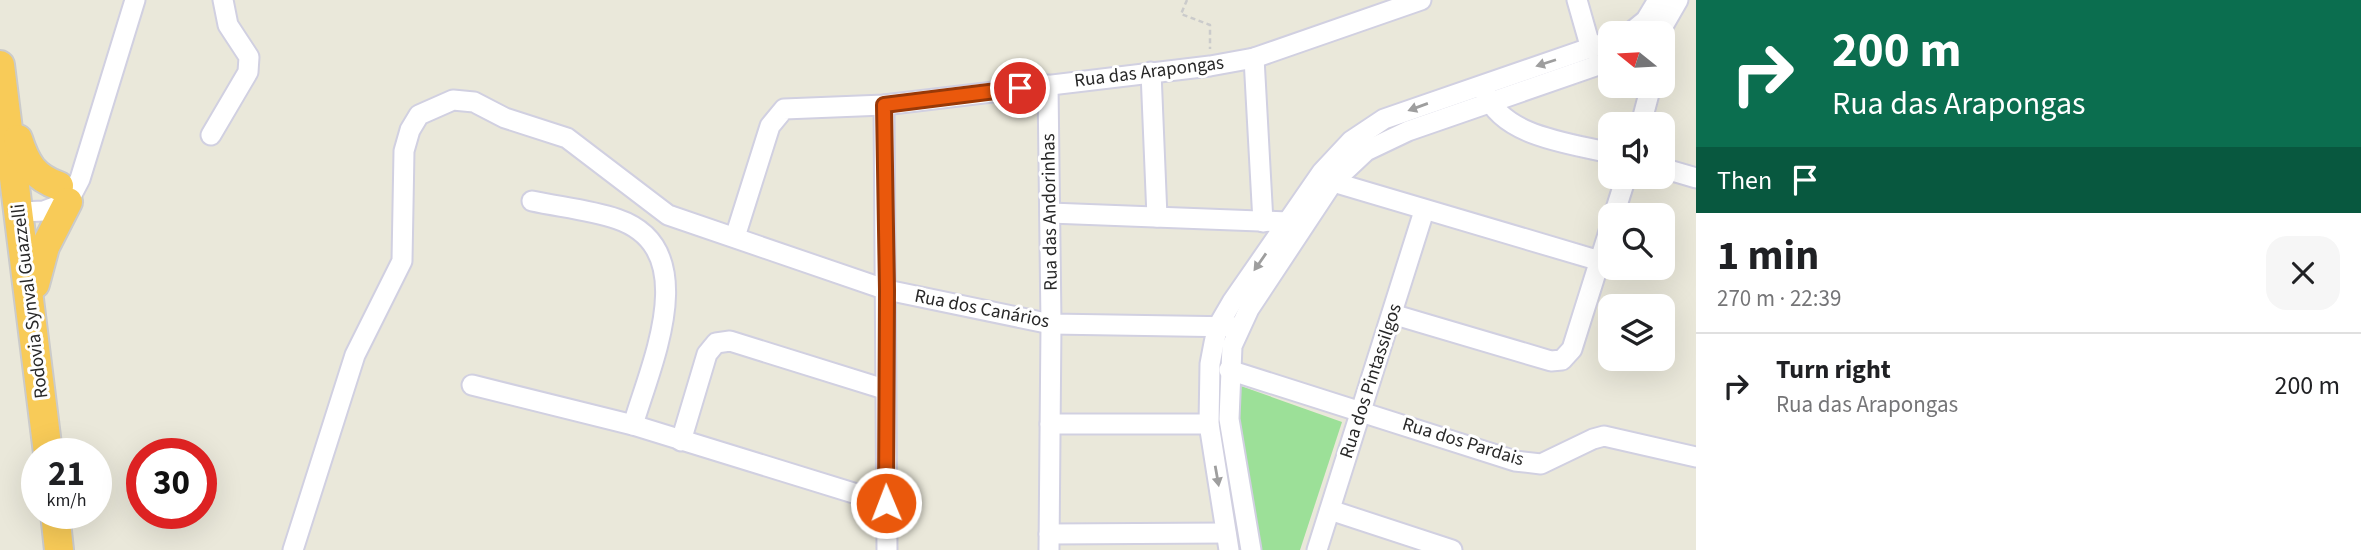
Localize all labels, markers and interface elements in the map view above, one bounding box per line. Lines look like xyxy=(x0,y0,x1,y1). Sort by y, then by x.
text: 200 m xyxy=(1832,16,1961,86)
north arrow xyxy=(1598,21,1675,98)
map controls xyxy=(1598,21,1675,371)
icon: right xyxy=(1717,28,1808,119)
street label: Rua das Arapongas xyxy=(1073,49,1225,95)
pin xyxy=(990,58,1050,118)
one-way arrow xyxy=(1535,59,1556,69)
icon: arrive xyxy=(1001,69,1039,107)
text: Rua das Arapongas xyxy=(1832,81,2085,127)
one-way arrow xyxy=(1407,102,1428,113)
button: sound xyxy=(1598,112,1675,189)
street label: Rua das Andorinhas xyxy=(1035,133,1065,291)
icon: arrive xyxy=(1786,161,1824,199)
text: Then xyxy=(1717,162,1772,199)
street label: Rodovia Synval Guazzelli xyxy=(5,202,55,400)
button: search xyxy=(1598,203,1675,280)
text: 1 min xyxy=(1717,226,1819,286)
button: close xyxy=(2266,236,2340,310)
one-way arrow xyxy=(1253,253,1267,271)
text: 270 m · 22:39 xyxy=(1717,282,1841,315)
street label: Rua dos Canários xyxy=(912,283,1052,335)
button: layers xyxy=(1598,294,1675,371)
street label: Rua dos Pintassilgos xyxy=(1333,300,1409,462)
text: Turn right xyxy=(1776,351,1891,388)
icon: right xyxy=(1717,367,1755,405)
text: 200 m xyxy=(2274,367,2340,404)
text: Rua das Arapongas xyxy=(1776,388,1958,421)
street label: Rua dos Pardais xyxy=(1399,411,1527,473)
speed limit sign: 30 xyxy=(126,438,217,529)
text: 21 xyxy=(48,449,85,499)
one-way arrow xyxy=(1212,465,1223,487)
position arrow xyxy=(849,466,923,540)
text: km/h xyxy=(47,488,86,513)

